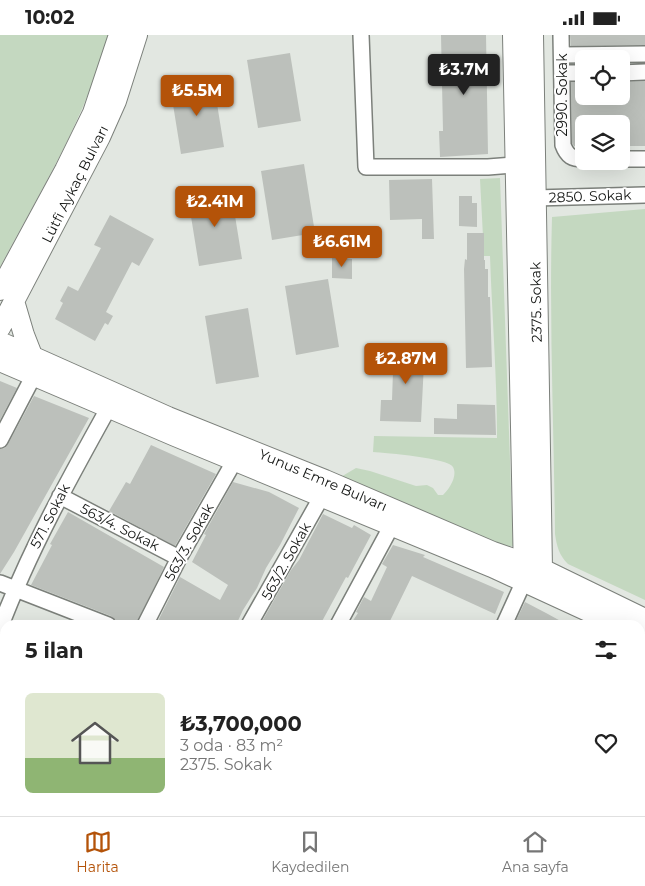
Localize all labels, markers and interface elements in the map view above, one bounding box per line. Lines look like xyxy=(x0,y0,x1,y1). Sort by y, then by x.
text: 10:02 xyxy=(25,6,74,29)
map controls xyxy=(575,50,630,170)
button: locate xyxy=(575,50,630,105)
pin: ₺3.7M xyxy=(429,53,499,96)
street label: 2990. Sokak xyxy=(553,53,571,137)
text: ₺3.7M xyxy=(439,60,489,79)
pin: ₺5.5M xyxy=(162,74,232,117)
text: ₺5.5M xyxy=(172,81,222,100)
button: layers xyxy=(575,115,630,170)
street label: Lütfi Aykaç Bulvarı xyxy=(38,122,112,246)
pin: ₺2.41M xyxy=(174,185,256,228)
street label: 2850. Sokak xyxy=(548,186,632,206)
text: ₺2.41M xyxy=(186,192,244,211)
pin: ₺6.61M xyxy=(301,225,383,268)
text: ₺6.61M xyxy=(313,232,371,251)
street label: 2375. Sokak xyxy=(526,261,546,342)
pin: ₺2.87M xyxy=(365,343,447,385)
text: ₺2.87M xyxy=(375,349,437,368)
street label: Yunus Emre Bulvarı xyxy=(256,445,390,515)
street label: 571. Sokak xyxy=(26,480,74,551)
street label: 563/4. Sokak xyxy=(77,499,163,555)
street label: 563/3. Sokak xyxy=(160,500,218,584)
street label: 563/2. Sokak xyxy=(257,518,315,603)
icon: filters xyxy=(592,636,620,664)
text: 5 ilan xyxy=(25,638,84,663)
text: ₺3,700,000 xyxy=(180,711,302,736)
icon: home xyxy=(65,713,125,773)
icon: heart xyxy=(592,729,620,757)
text: 3 oda · 83 m² xyxy=(180,736,283,755)
text: 2375. Sokak xyxy=(180,755,272,774)
tab: Harita xyxy=(76,828,119,876)
tab: Kaydedilen xyxy=(271,828,349,876)
tab: Ana sayfa xyxy=(502,828,569,876)

